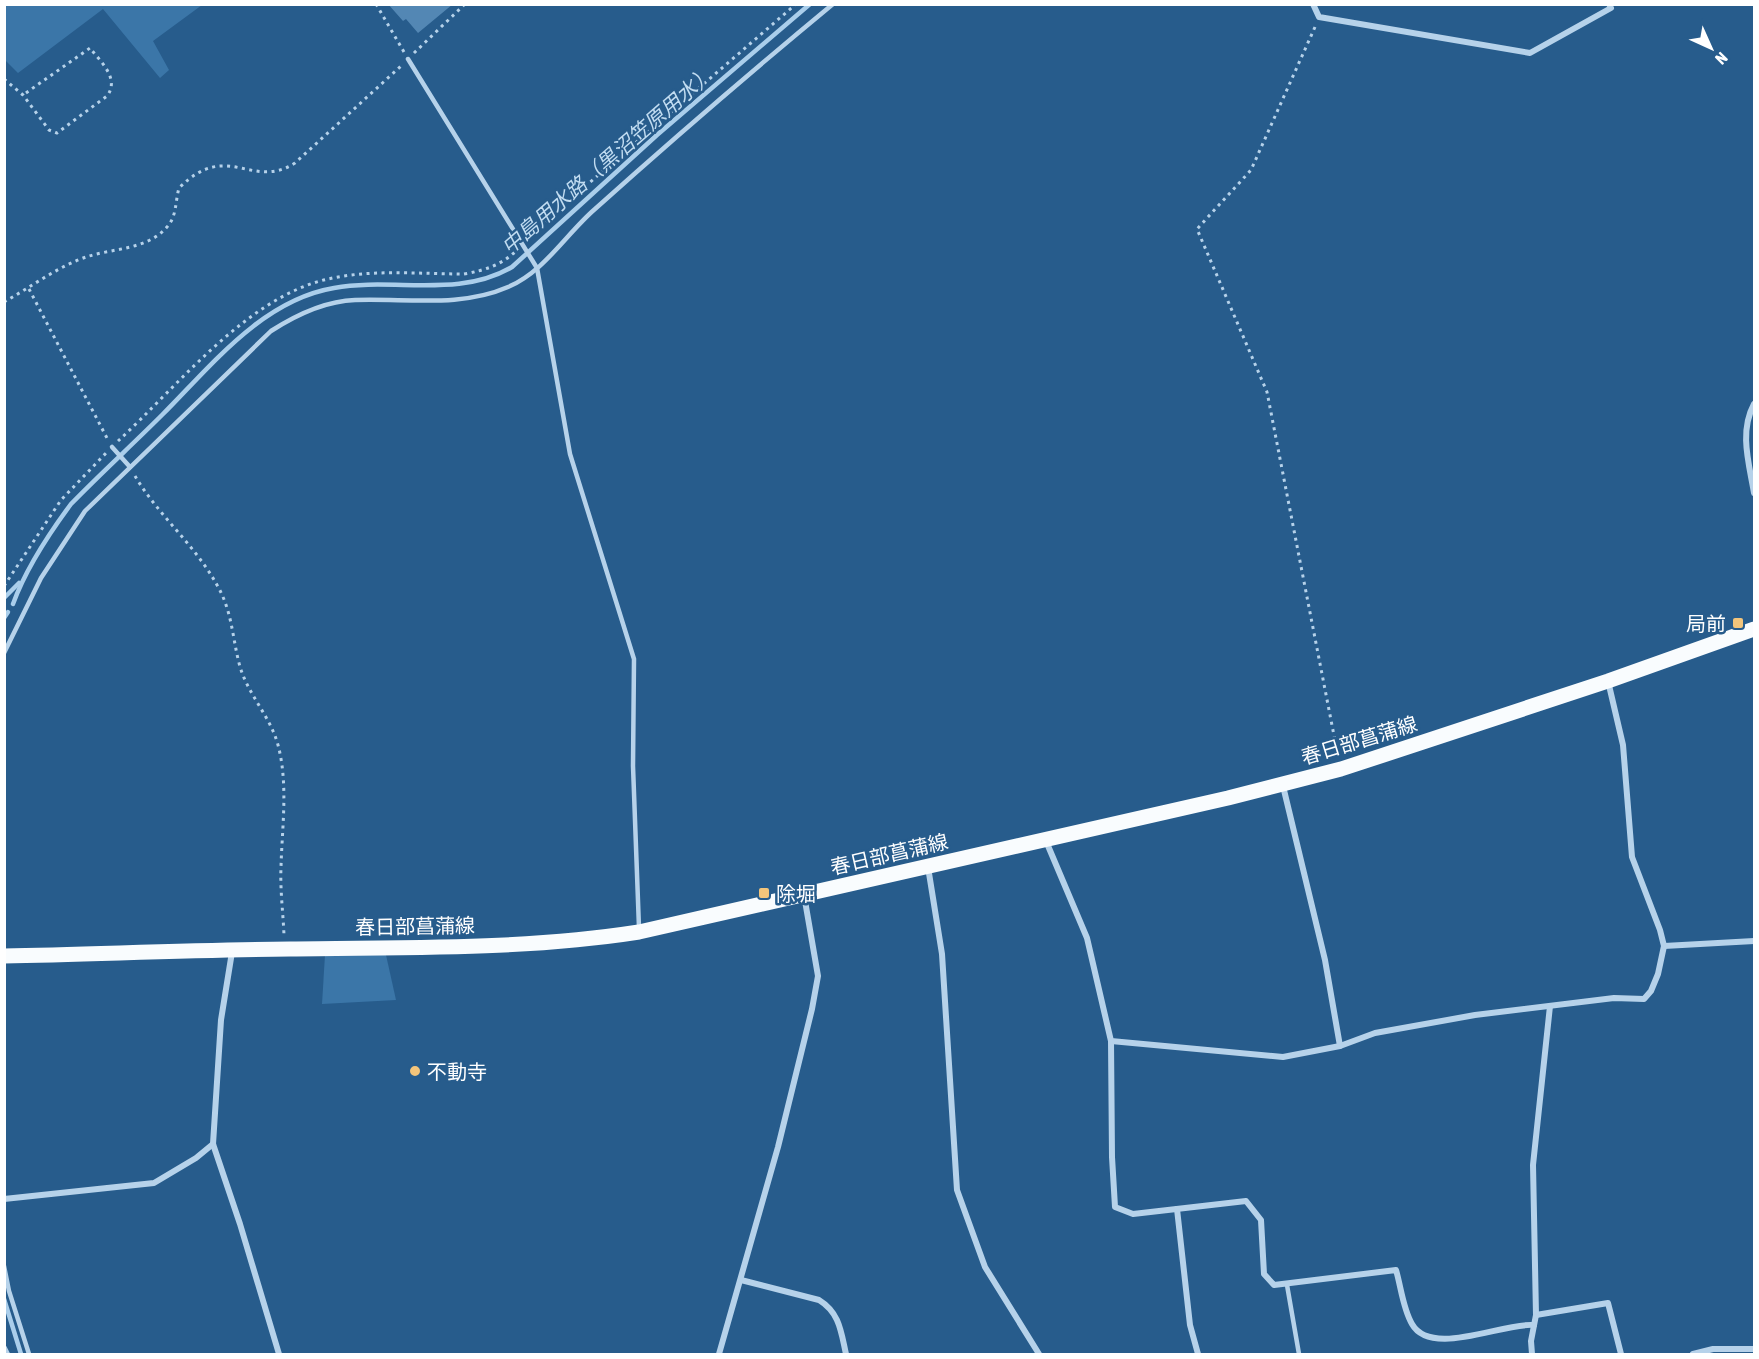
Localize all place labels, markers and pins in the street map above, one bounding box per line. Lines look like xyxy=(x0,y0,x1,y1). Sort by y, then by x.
place label: 局前 xyxy=(1686,612,1726,635)
marker: 局前 xyxy=(1731,616,1745,630)
place label: 除堀 xyxy=(776,882,816,905)
marker: 除堀 xyxy=(757,886,771,900)
place label: 不動寺 xyxy=(427,1060,487,1083)
marker: 不動寺 xyxy=(408,1064,422,1078)

